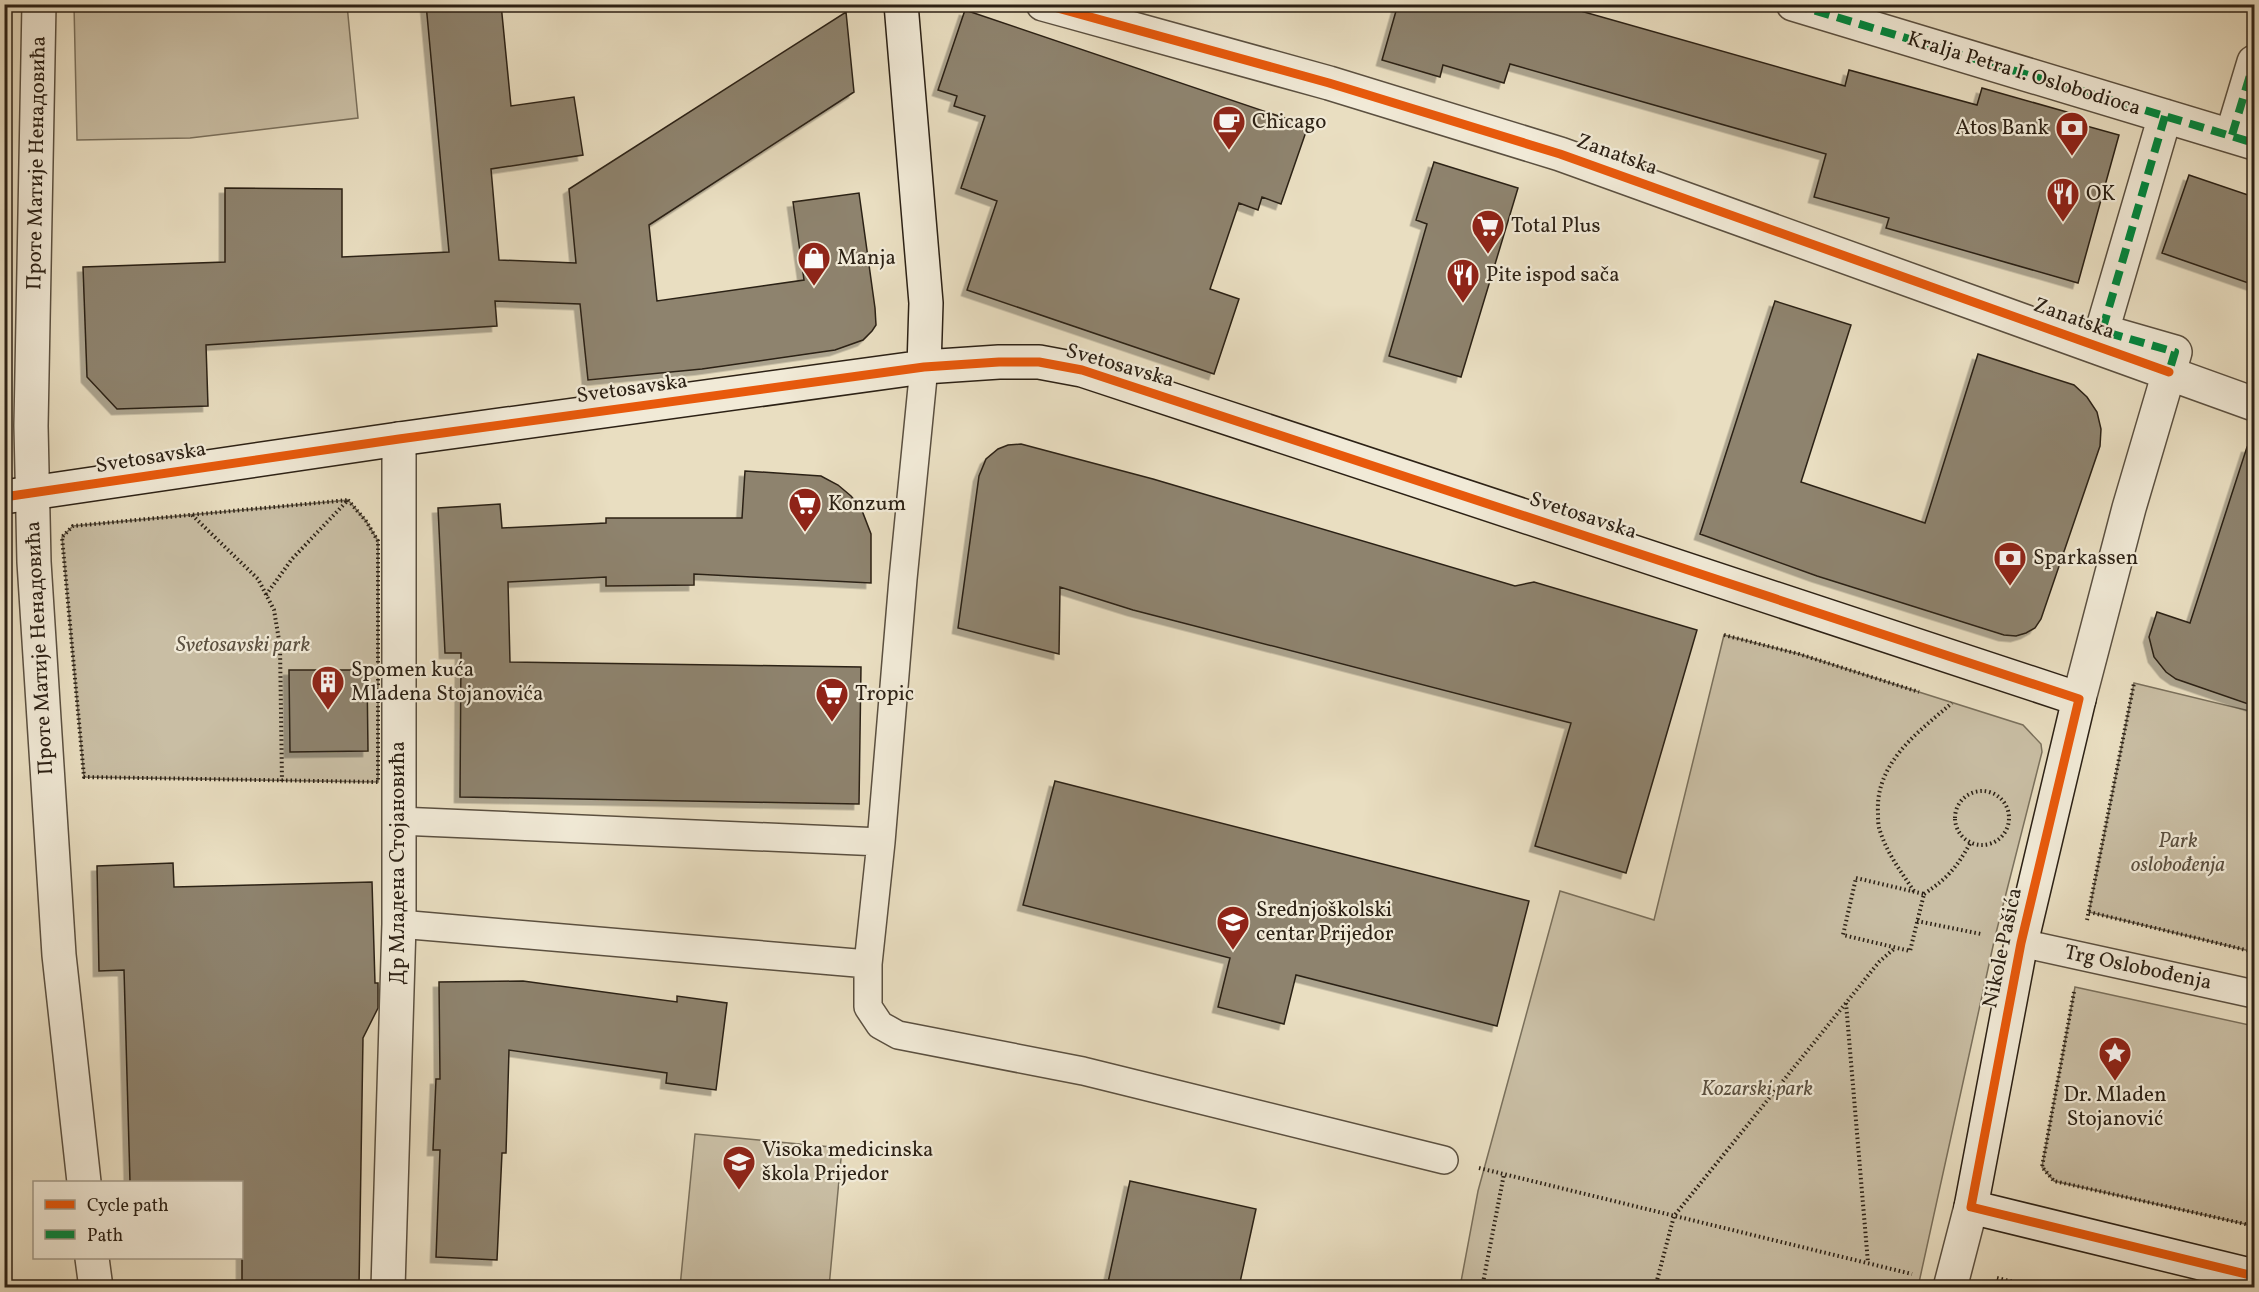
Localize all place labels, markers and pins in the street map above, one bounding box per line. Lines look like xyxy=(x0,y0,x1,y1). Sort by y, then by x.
cafe icon: Chicago xyxy=(1211,104,1247,151)
place label: Chicago xyxy=(1252,108,1326,137)
bank icon: Atos Bank xyxy=(2054,110,2090,157)
place label: Atos Bank xyxy=(1955,114,2050,143)
restaurant icon: OK xyxy=(2045,176,2081,223)
place label: OK xyxy=(2086,180,2116,209)
supermarket icon: Total Plus xyxy=(1470,208,1506,255)
place label: Total Plus xyxy=(1511,212,1601,241)
shop icon: Manja xyxy=(796,240,832,287)
place label: Manja xyxy=(837,244,896,273)
restaurant icon: Pite ispod sača xyxy=(1445,257,1481,304)
place label: Pite ispod sača xyxy=(1486,261,1620,290)
supermarket icon: Konzum xyxy=(787,486,823,533)
place label: Konzum xyxy=(828,490,906,519)
bank icon: Sparkassen xyxy=(1992,540,2028,587)
place label: Sparkassen xyxy=(2033,544,2138,573)
place label: Spomen kuća Mladena Stojanovića xyxy=(351,656,543,709)
building icon: Spomen kuća Mladena Stojanovića xyxy=(310,664,346,711)
supermarket icon: Tropic xyxy=(814,676,850,723)
place label: Tropic xyxy=(855,680,914,709)
place label: Srednjoškolski centar Prijedor xyxy=(1256,896,1394,949)
school or university icon: Srednjoškolski centar Prijedor xyxy=(1215,904,1251,951)
place icon: Dr. Mladen Stojanović xyxy=(2097,1035,2133,1082)
place label: Dr. Mladen Stojanović xyxy=(2063,1081,2167,1134)
place label: Visoka medicinska škola Prijedor xyxy=(762,1136,934,1189)
school or university icon: Visoka medicinska škola Prijedor xyxy=(721,1144,757,1191)

